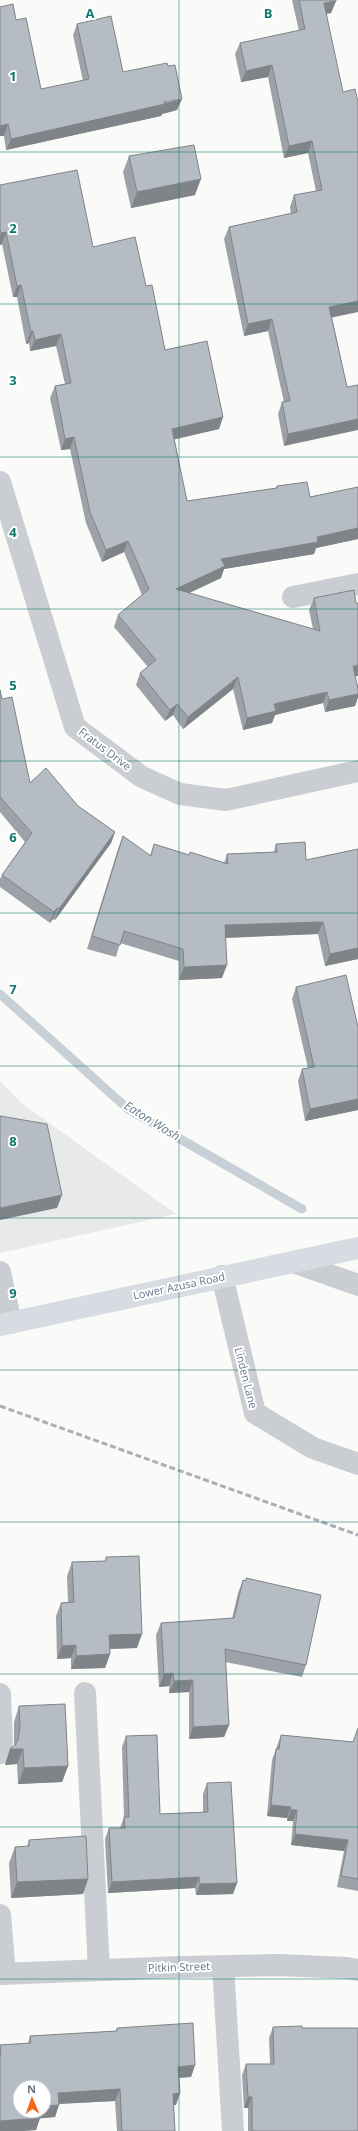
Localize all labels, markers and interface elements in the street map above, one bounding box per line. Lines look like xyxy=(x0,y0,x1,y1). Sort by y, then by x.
text: A xyxy=(86,4,95,22)
text: B xyxy=(264,4,273,22)
text: 1 xyxy=(9,67,17,85)
text: 2 xyxy=(9,219,17,237)
text: 3 xyxy=(9,371,17,389)
text: 4 xyxy=(9,523,17,541)
text: 5 xyxy=(9,676,17,694)
street label: Fratus Drive xyxy=(76,724,135,773)
text: 6 xyxy=(9,828,17,846)
text: 7 xyxy=(9,980,17,998)
water label: Eaton Wash xyxy=(121,1097,183,1144)
text: 8 xyxy=(9,1132,17,1150)
street label: Lower Azusa Road xyxy=(131,1268,226,1303)
text: 9 xyxy=(9,1284,17,1302)
street label: Linden Lane xyxy=(232,1346,261,1410)
street label: Pitkin Street xyxy=(148,1958,210,1975)
north arrow xyxy=(12,2079,52,2119)
text: N xyxy=(27,2081,36,2096)

